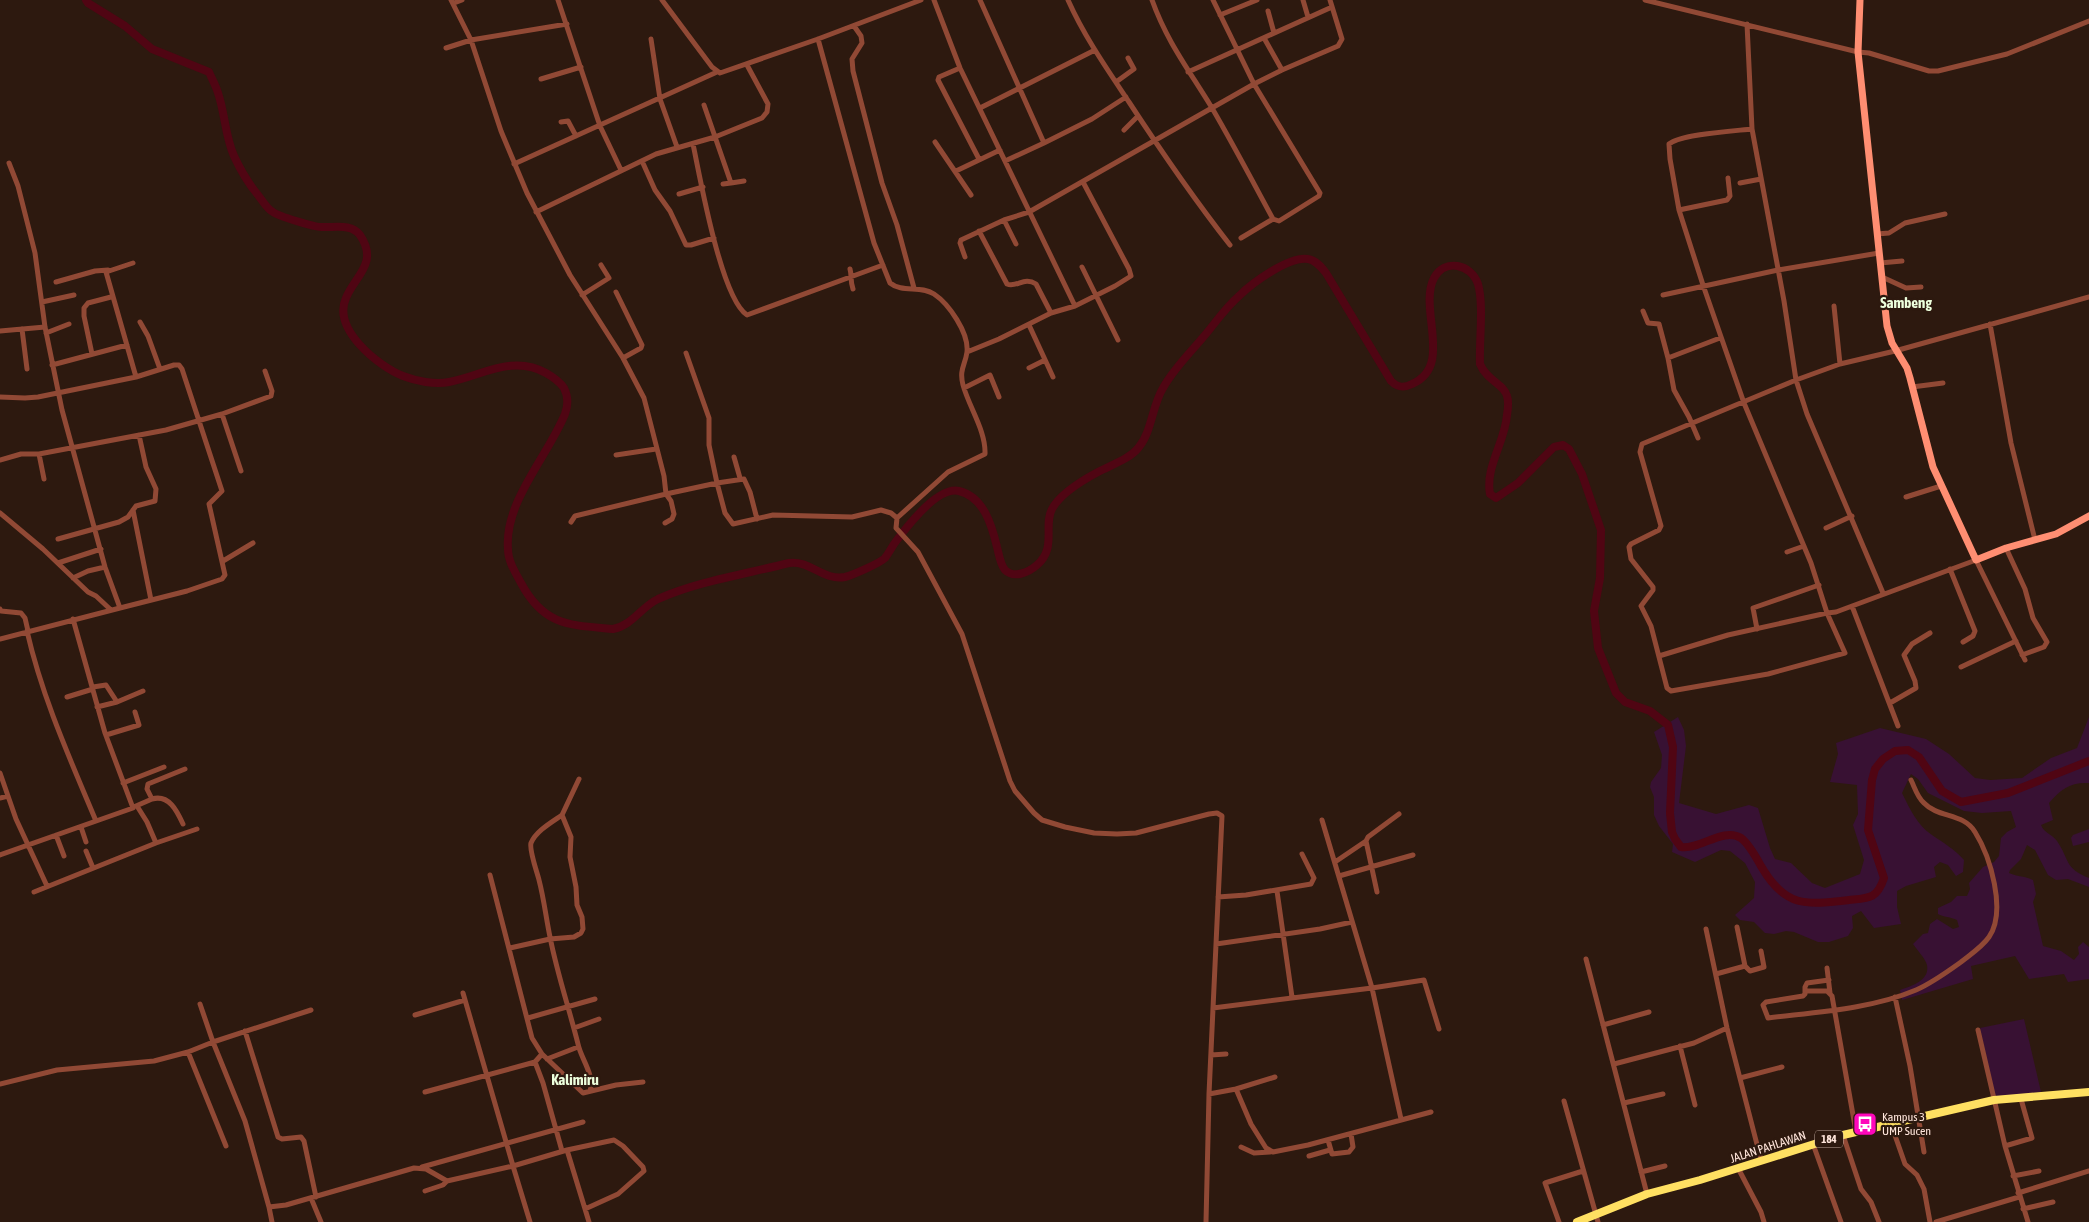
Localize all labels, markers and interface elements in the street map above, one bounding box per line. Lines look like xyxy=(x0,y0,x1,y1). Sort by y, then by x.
district label: Sambeng xyxy=(1880,294,1932,311)
district label: Kalimiru xyxy=(551,1071,599,1088)
place label: Kampus 3 UMP Sucen xyxy=(1882,1110,1931,1138)
bus stop icon: Kampus 3 UMP Sucen xyxy=(1852,1111,1878,1137)
street label: JALAN PAHLAWAN xyxy=(1728,1128,1808,1166)
road number: 184 xyxy=(1815,1130,1843,1148)

